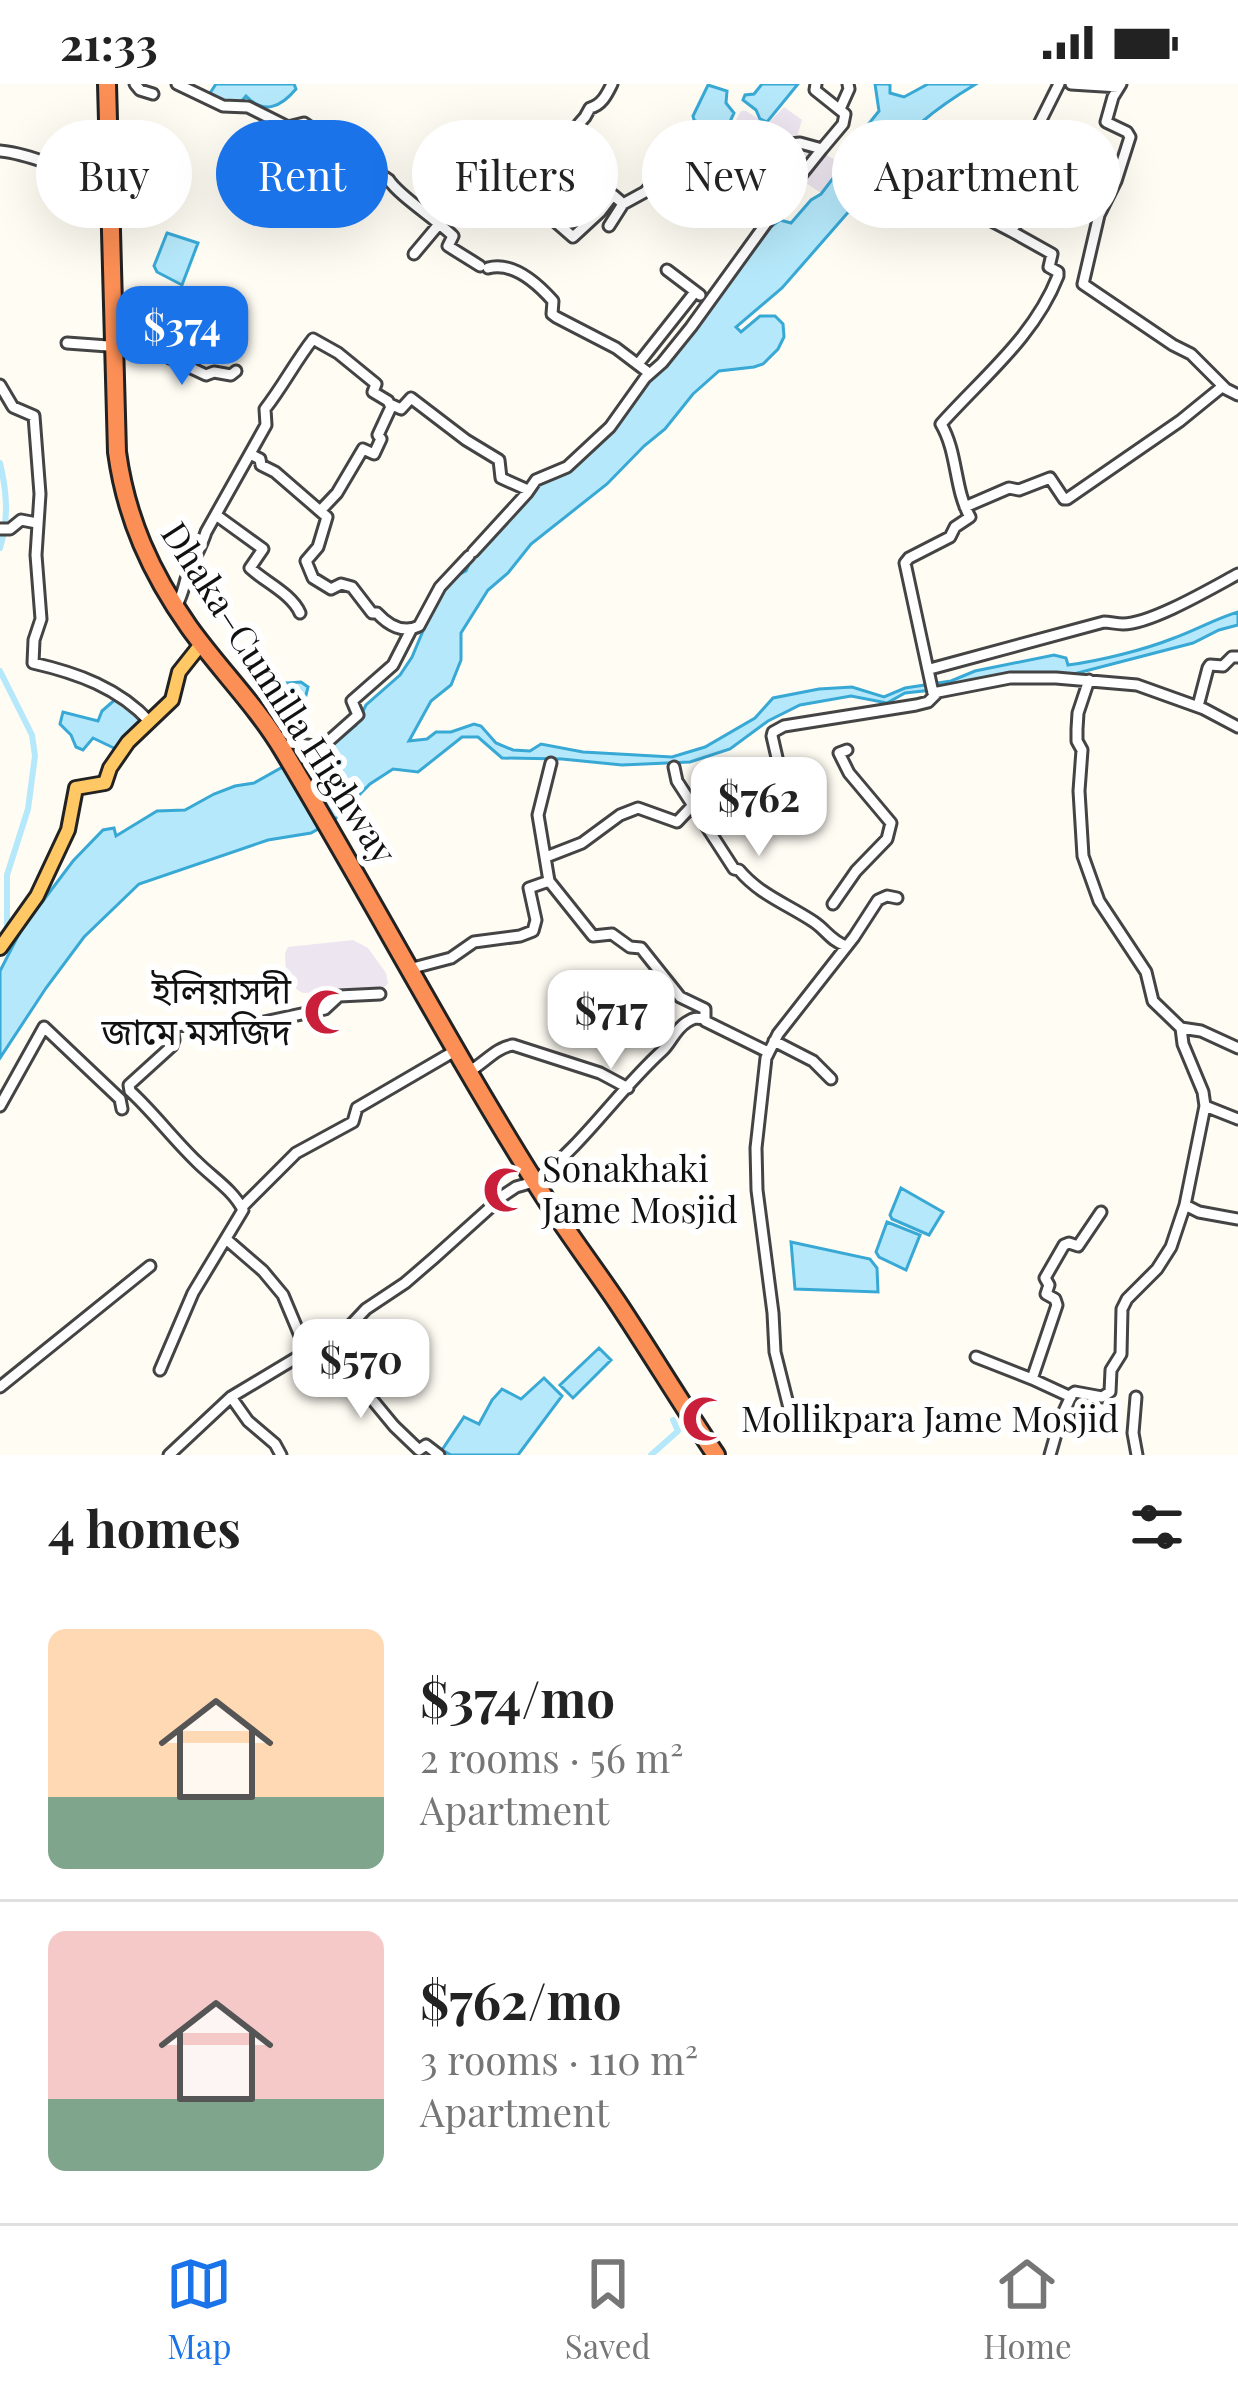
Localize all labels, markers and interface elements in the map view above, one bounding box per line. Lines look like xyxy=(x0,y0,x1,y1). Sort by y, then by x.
text: 21:33 xyxy=(60,12,158,72)
chip: Buy xyxy=(36,120,192,228)
chip: Rent xyxy=(216,120,388,228)
chip: Filters xyxy=(412,120,618,228)
chip: New xyxy=(642,120,808,228)
chip: Apartment xyxy=(832,120,1120,228)
pin: $374 xyxy=(111,286,253,388)
text: $374 xyxy=(143,299,221,351)
street label: Dhaka–Cumilla Highway xyxy=(152,512,409,872)
pin: $762 xyxy=(688,757,830,859)
text: $762 xyxy=(718,770,800,822)
place label: ইলিয়াসদী জামে মসজিদ xyxy=(100,965,292,1054)
pin: $717 xyxy=(540,970,682,1072)
text: $717 xyxy=(575,983,647,1035)
mosque icon: ইলিয়াসদী জামে মসজিদ xyxy=(302,987,352,1037)
place label: Sonakhaki Jame Mosjid xyxy=(541,1143,738,1232)
mosque icon: Sonakhaki Jame Mosjid xyxy=(481,1165,531,1215)
pin: $570 xyxy=(290,1319,432,1421)
text: $570 xyxy=(319,1332,403,1384)
place label: Mollikpara Jame Mosjid xyxy=(741,1393,1119,1441)
mosque icon: Mollikpara Jame Mosjid xyxy=(680,1394,730,1444)
text: 4 homes xyxy=(48,1493,241,1561)
icon: filters xyxy=(1124,1494,1190,1560)
text: $374/mo xyxy=(420,1663,615,1731)
icon: home xyxy=(144,1677,288,1821)
text: 2 rooms · 56 m² xyxy=(420,1731,683,1783)
text: Apartment xyxy=(420,1783,609,1835)
text: $762/mo xyxy=(420,1965,622,2033)
icon: home xyxy=(144,1979,288,2123)
text: 3 rooms · 110 m² xyxy=(420,2033,698,2085)
text: Apartment xyxy=(420,2085,609,2137)
tab: Map xyxy=(166,2251,232,2367)
tab: Saved xyxy=(565,2251,651,2367)
tab: Home xyxy=(983,2251,1072,2367)

